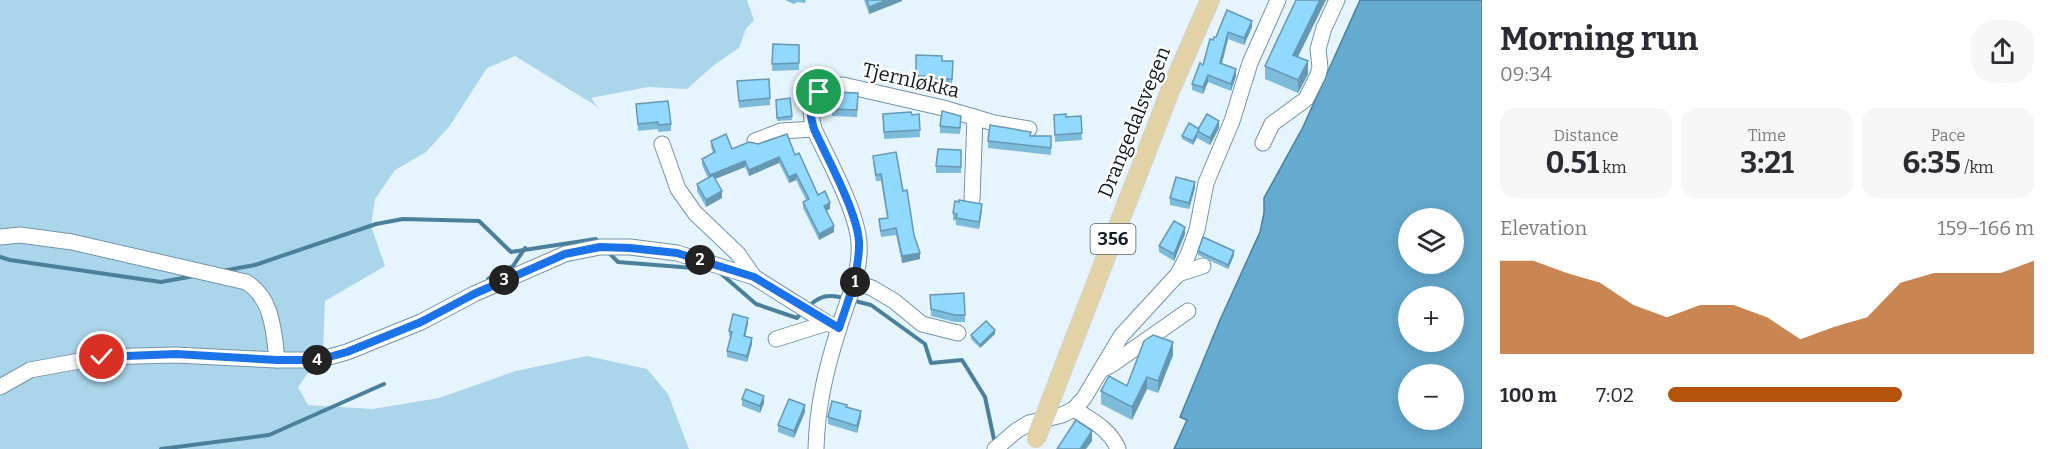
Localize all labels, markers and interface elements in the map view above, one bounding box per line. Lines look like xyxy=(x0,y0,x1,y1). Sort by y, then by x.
text: Morning run xyxy=(1500,19,1698,59)
button: share xyxy=(1971,20,2034,83)
street label: Drangedalsvegen xyxy=(1093,43,1175,201)
street label: Tjernløkka xyxy=(860,57,962,104)
text: 09:34 xyxy=(1500,62,1552,86)
pin xyxy=(793,66,844,117)
icon: arrive xyxy=(802,75,835,108)
text: Distance xyxy=(1554,126,1618,145)
text: Time xyxy=(1748,126,1786,145)
text: Pace xyxy=(1931,126,1965,145)
text: 0.51 xyxy=(1546,145,1599,181)
text: 3:21 xyxy=(1740,145,1794,181)
text: 6:35 xyxy=(1903,145,1961,181)
text: km xyxy=(1599,158,1626,177)
text: /km xyxy=(1961,158,1993,177)
map controls xyxy=(1398,208,1464,430)
button: layers xyxy=(1398,208,1464,274)
text: Elevation xyxy=(1500,216,1587,240)
text: 159–166 m xyxy=(1938,216,2034,240)
road number: 356 xyxy=(1090,224,1136,254)
pin: 2 xyxy=(685,245,715,275)
text: 2 xyxy=(695,250,705,269)
pin: 3 xyxy=(489,265,519,295)
pin: 1 xyxy=(840,267,870,297)
text: 3 xyxy=(499,270,509,289)
text: 1 xyxy=(852,272,858,291)
button: + xyxy=(1398,286,1464,352)
pin xyxy=(76,331,127,382)
icon: check xyxy=(85,340,118,373)
pin: 4 xyxy=(302,345,332,375)
text: 4 xyxy=(312,350,322,369)
button: − xyxy=(1398,364,1464,430)
text: 100 m xyxy=(1500,383,1557,407)
text: 7:02 xyxy=(1596,383,1634,407)

